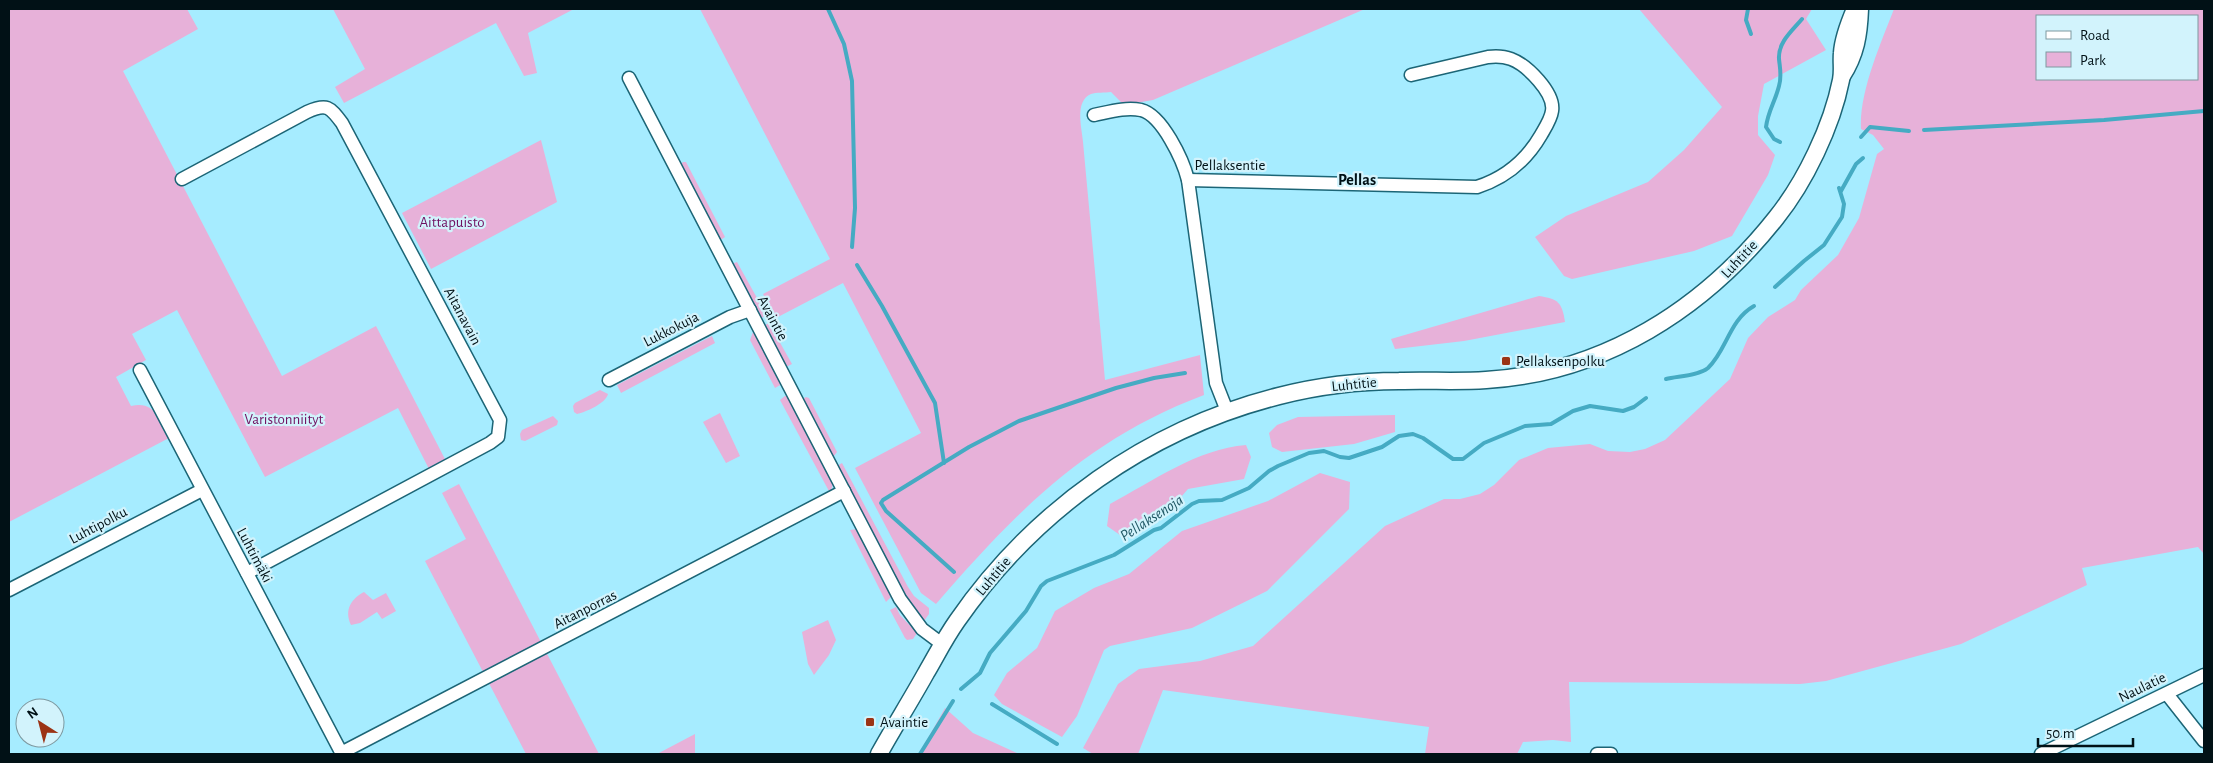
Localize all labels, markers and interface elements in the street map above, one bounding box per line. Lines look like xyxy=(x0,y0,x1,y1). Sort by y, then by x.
legend xyxy=(2036,15,2198,80)
text: Road xyxy=(2080,28,2110,43)
text: Park xyxy=(2080,53,2106,68)
street label: Pellaksentie xyxy=(1195,158,1265,173)
district label: Pellas xyxy=(1338,172,1376,188)
park label: Aittapuisto xyxy=(419,215,485,230)
street label: Luhtitie xyxy=(1718,238,1760,281)
street label: Aitanavain xyxy=(441,285,484,347)
street label: Avaintie xyxy=(755,293,791,343)
street label: Lukkokuja xyxy=(641,309,701,350)
place label: Pellaksenpolku xyxy=(1516,354,1605,369)
marker: Pellaksenpolku xyxy=(1500,355,1512,367)
street label: Luhtitie xyxy=(1331,375,1378,394)
park label: Varistonniityt xyxy=(245,412,324,427)
water label: Pellaksenoja xyxy=(1117,492,1186,545)
street label: Luhtipolku xyxy=(67,504,130,547)
street label: Luhtimäki xyxy=(234,525,275,585)
street label: Luhtitie xyxy=(973,554,1014,599)
street label: Aitanporras xyxy=(551,587,619,632)
street label: Naulatie xyxy=(2116,670,2168,705)
north arrow xyxy=(15,698,65,748)
text: N xyxy=(25,705,41,722)
place label: Avaintie xyxy=(880,715,928,730)
marker: Avaintie xyxy=(864,716,876,728)
scale bar xyxy=(2038,716,2133,748)
text: 50 m xyxy=(2046,726,2075,741)

